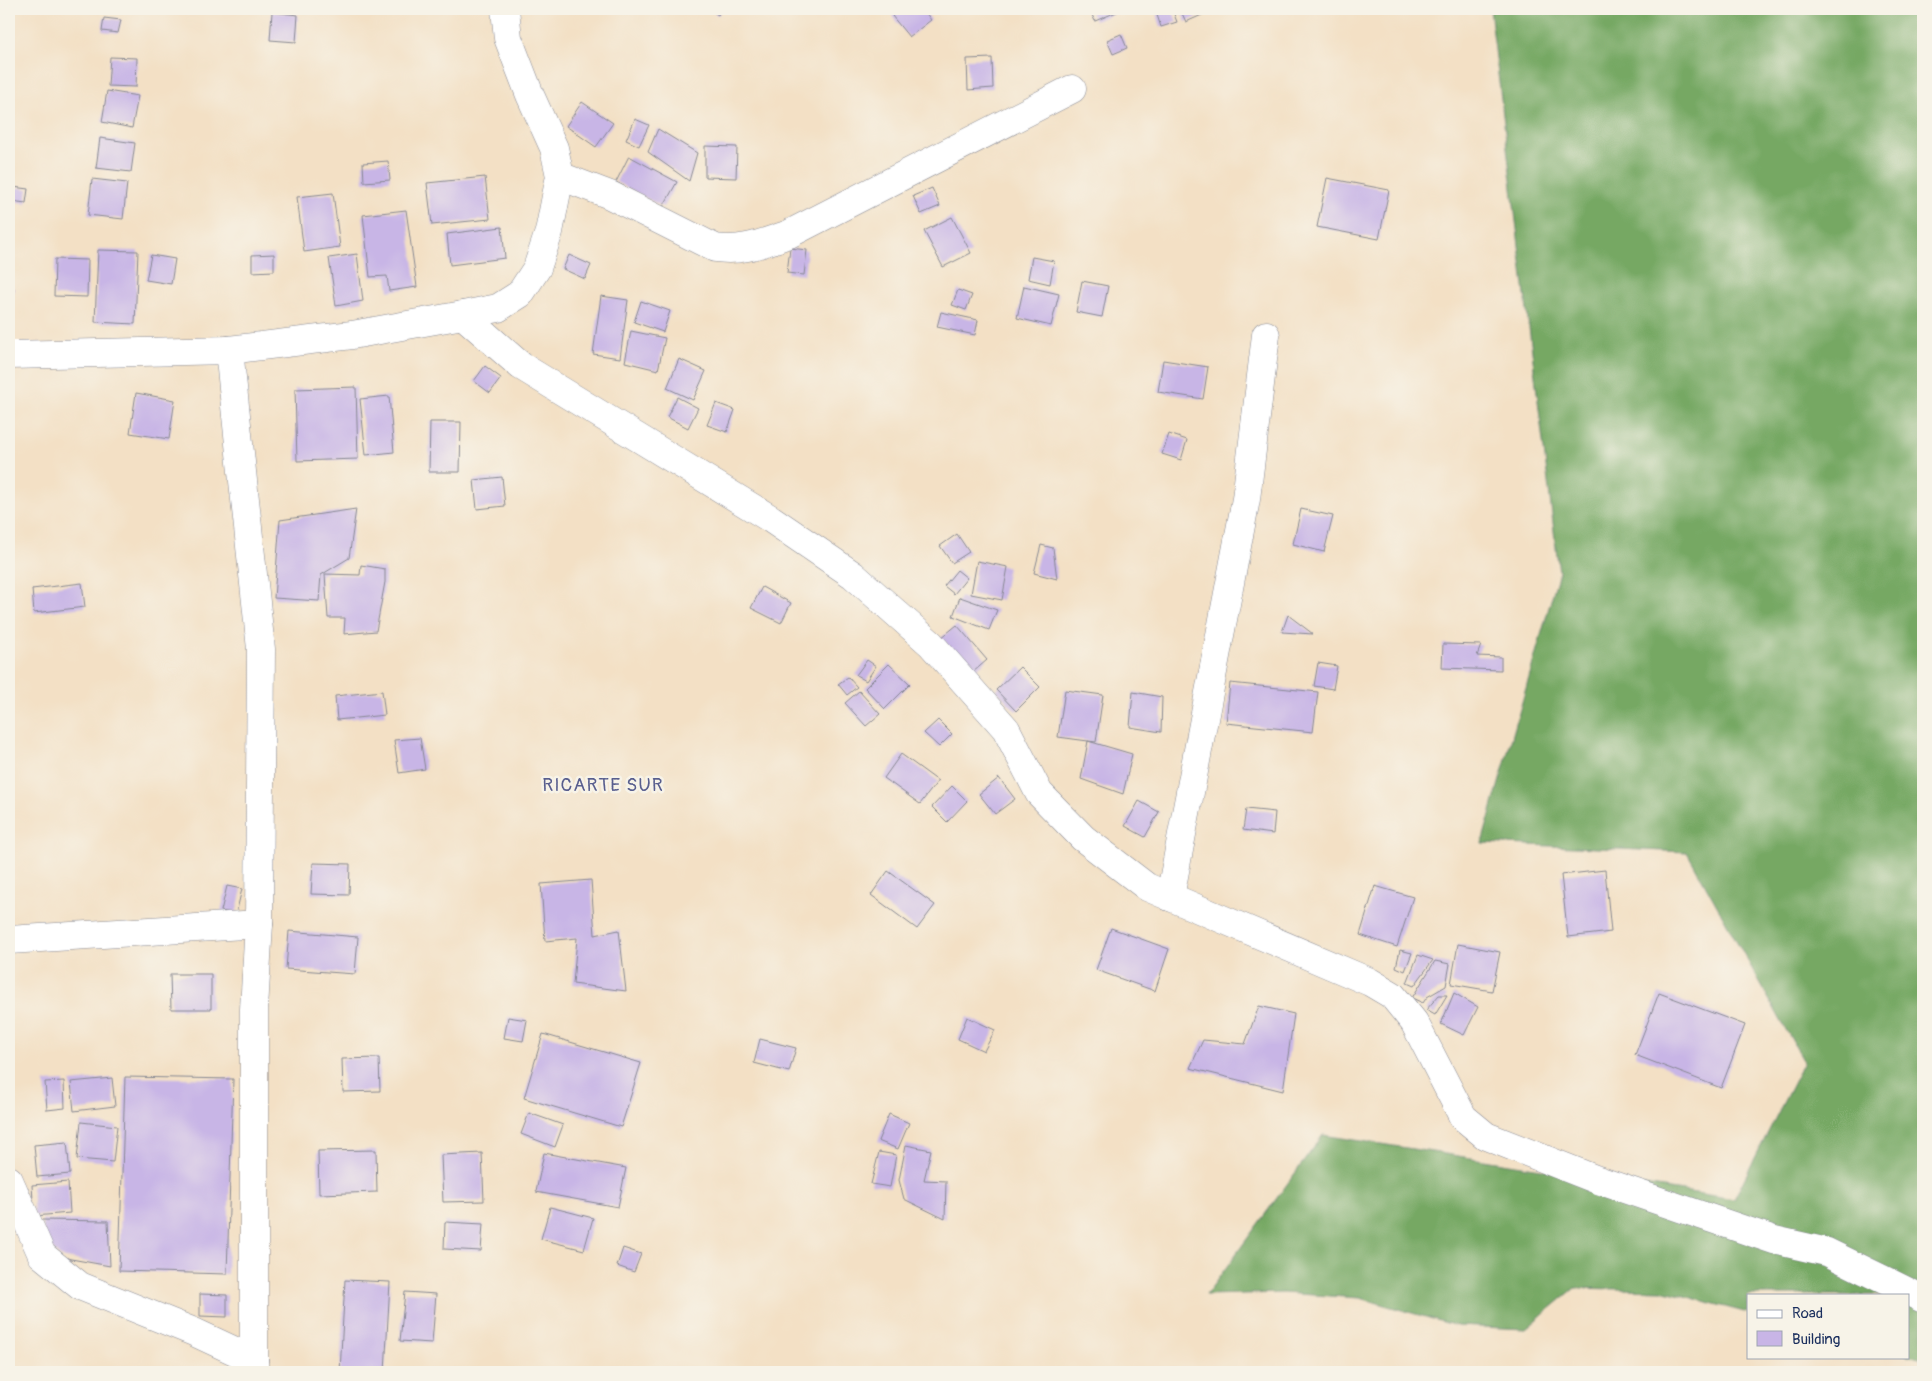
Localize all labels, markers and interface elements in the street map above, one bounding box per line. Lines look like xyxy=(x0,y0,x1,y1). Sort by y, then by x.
district label: RICARTE SUR xyxy=(542,773,664,797)
legend xyxy=(1747,1294,1910,1358)
text: Road xyxy=(1792,1304,1823,1323)
text: Building xyxy=(1792,1330,1840,1349)

